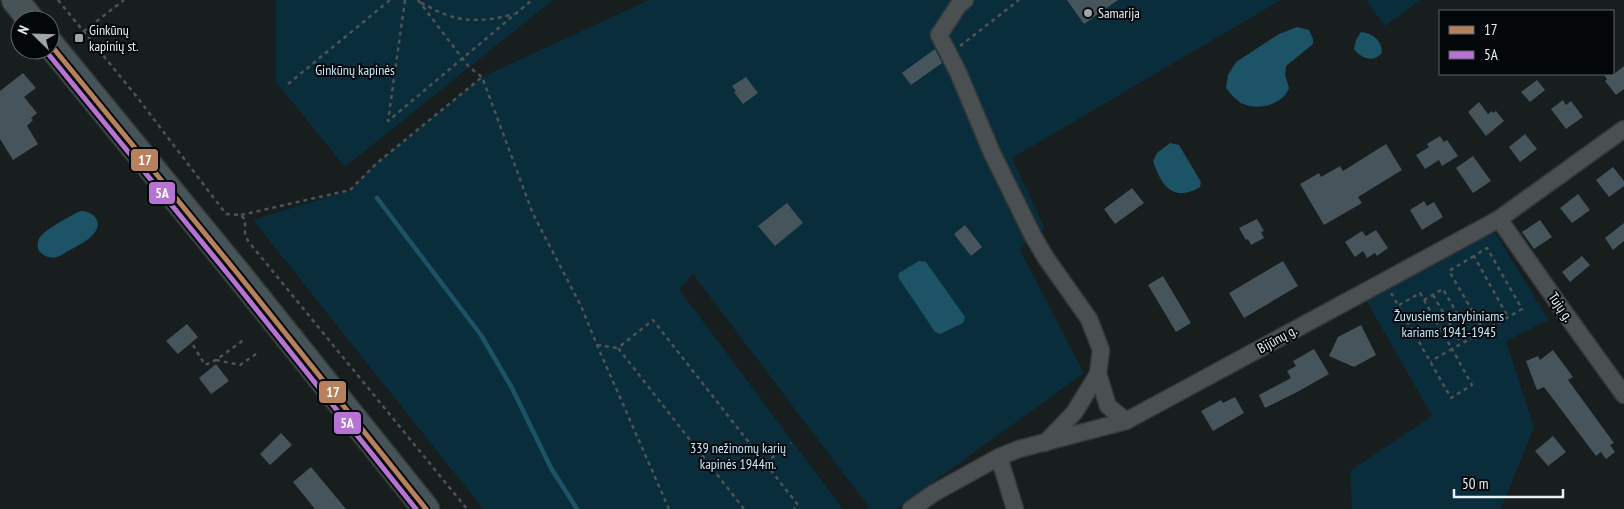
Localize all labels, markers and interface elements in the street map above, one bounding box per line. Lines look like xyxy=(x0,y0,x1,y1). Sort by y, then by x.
place label: Samarija xyxy=(1098,4,1140,22)
marker: Samarija xyxy=(1082,7,1094,19)
north arrow xyxy=(10,10,60,60)
legend xyxy=(1439,10,1614,75)
text: 17 xyxy=(1484,20,1498,39)
place label: Ginkūnų kapinių st. xyxy=(89,21,138,55)
text: N xyxy=(13,23,33,37)
marker: Ginkūnų kapinių st. xyxy=(73,32,85,44)
text: 5A xyxy=(1484,45,1499,64)
park label: Ginkūnų kapinės xyxy=(315,61,395,79)
line badge: 17 xyxy=(130,148,159,172)
text: 17 xyxy=(138,151,152,169)
line badge: 5A xyxy=(148,181,176,205)
text: 5A xyxy=(155,184,170,202)
street label: Tujų g. xyxy=(1545,289,1577,325)
park label: Žuvusiems tarybiniams kariams 1941-1945 xyxy=(1394,307,1504,341)
street label: Bijūnų g. xyxy=(1254,321,1300,357)
line badge: 17 xyxy=(318,380,347,404)
text: 17 xyxy=(326,383,340,401)
line badge: 5A xyxy=(333,411,362,435)
text: 5A xyxy=(340,414,355,432)
park label: 339 nežinomų karių kapinės 1944m. xyxy=(690,439,786,473)
scale bar xyxy=(1454,466,1563,498)
text: 50 m xyxy=(1462,474,1488,493)

